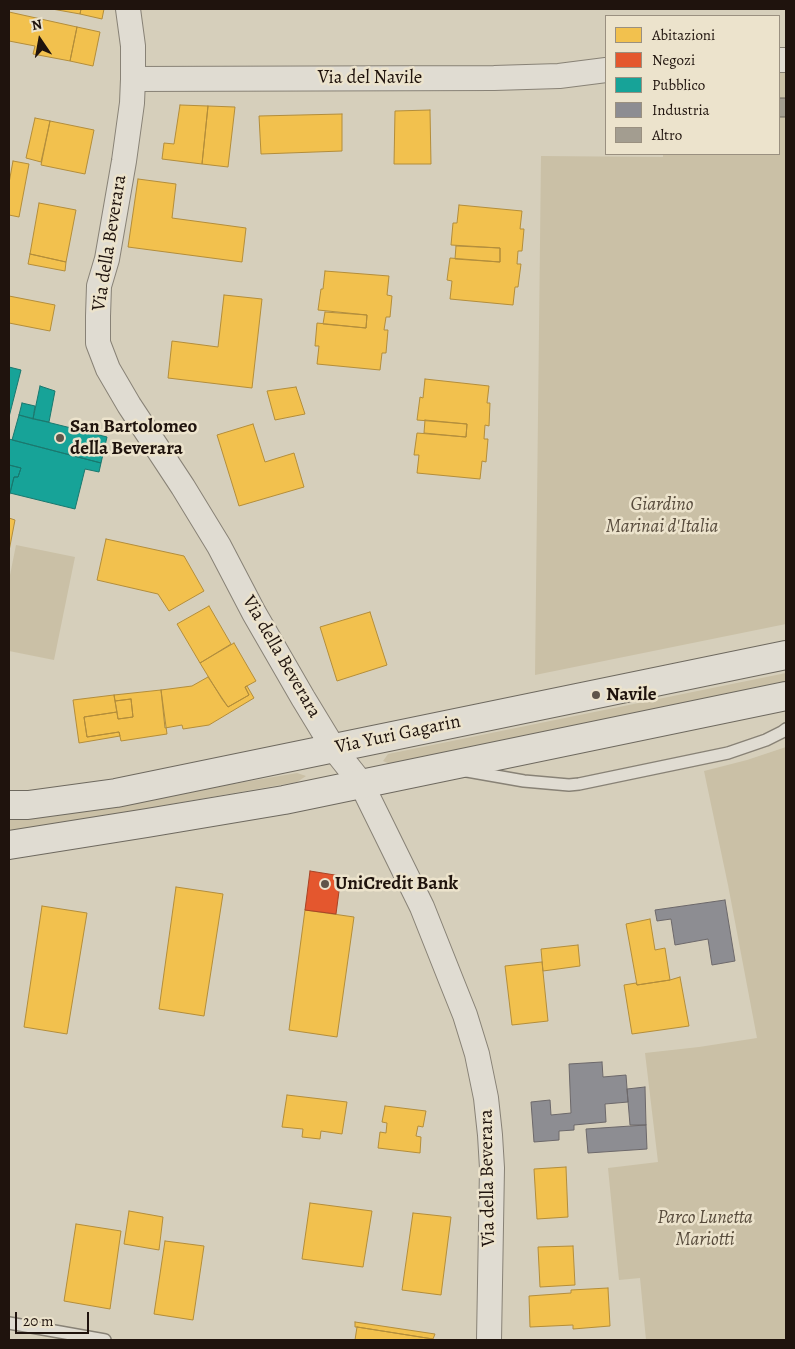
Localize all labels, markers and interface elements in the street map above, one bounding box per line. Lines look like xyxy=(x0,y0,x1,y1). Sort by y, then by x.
text: N xyxy=(30,14,44,35)
north arrow xyxy=(15,15,65,65)
legend xyxy=(605,15,780,155)
text: Abitazioni xyxy=(652,25,715,45)
text: Negozi xyxy=(652,50,695,70)
street label: Via del Navile xyxy=(318,67,422,89)
text: Pubblico xyxy=(652,75,705,95)
text: Industria xyxy=(652,100,710,120)
text: Altro xyxy=(652,125,682,145)
street label: Via della Beverara xyxy=(88,173,132,313)
place label: San Bartolomeo della Beverara xyxy=(70,416,197,460)
marker: San Bartolomeo della Beverara xyxy=(54,432,66,444)
park label: Giardino Marinai d'Italia xyxy=(606,494,718,538)
street label: Via della Beverara xyxy=(237,592,325,722)
place label: Navile xyxy=(606,684,657,706)
marker: Navile xyxy=(590,689,602,701)
street label: Via Yuri Gagarin xyxy=(333,711,463,759)
place label: UniCredit Bank xyxy=(335,873,458,895)
marker: UniCredit Bank xyxy=(319,878,331,890)
street label: Via della Beverara xyxy=(475,1109,501,1247)
park label: Parco Lunetta Mariotti xyxy=(657,1207,753,1251)
scale bar xyxy=(18,1302,91,1334)
text: 20 m xyxy=(23,1311,54,1331)

